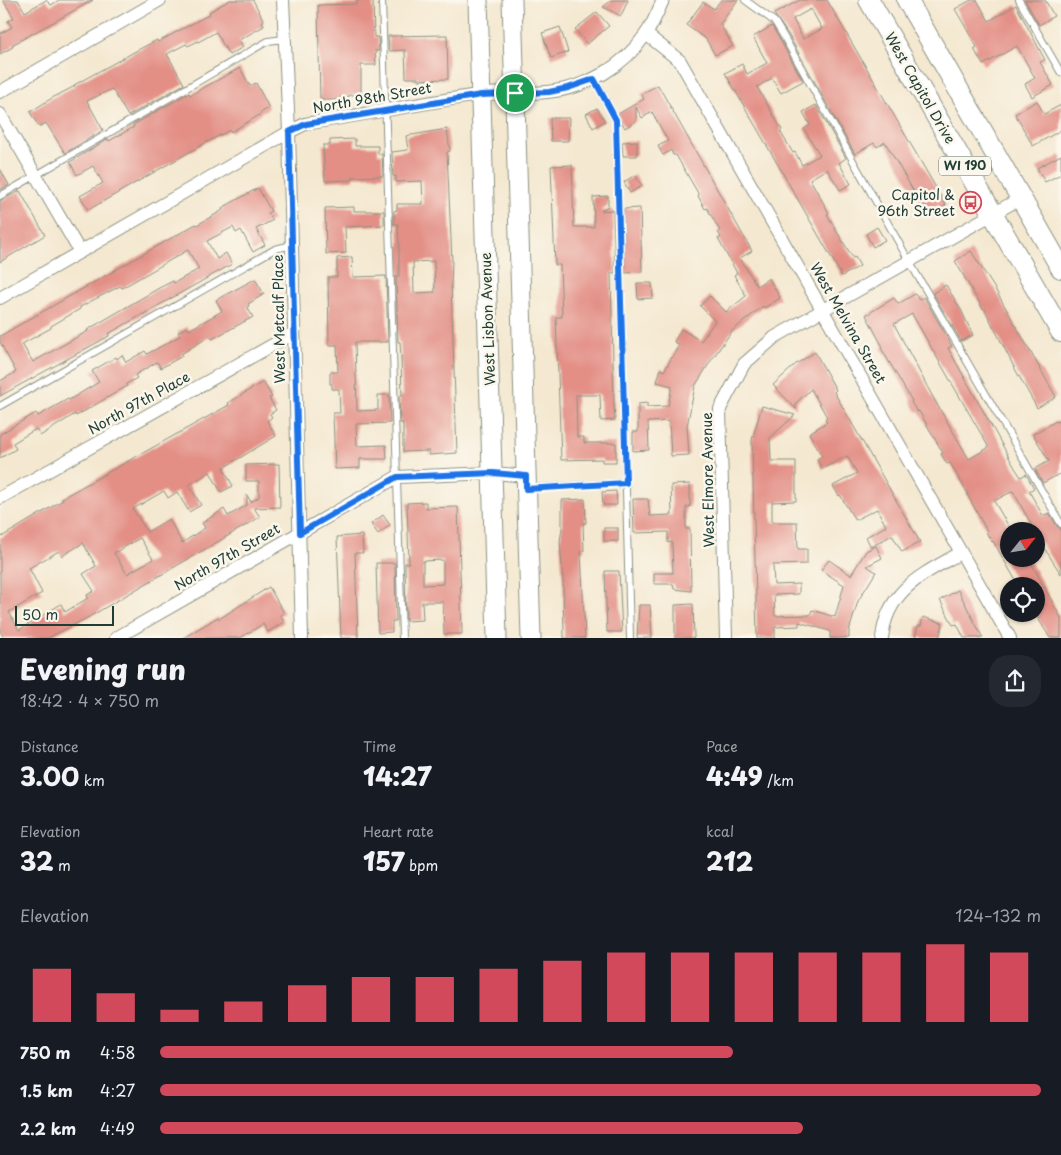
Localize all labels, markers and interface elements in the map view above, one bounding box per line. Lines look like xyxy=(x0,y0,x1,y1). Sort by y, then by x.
street label: West Capitol Drive xyxy=(880,28,961,148)
pin xyxy=(494,72,536,114)
street label: North 98th Street xyxy=(311,77,433,118)
icon: arrive xyxy=(501,79,529,107)
road number: WI 190 xyxy=(939,157,991,176)
place label: Capitol & 96th Street xyxy=(878,184,955,221)
bus stop icon: Capitol & 96th Street xyxy=(959,191,983,215)
street label: West Lisbon Avenue xyxy=(475,252,500,386)
street label: West Metcalf Place xyxy=(267,254,290,384)
street label: West Melvina Street xyxy=(805,258,892,387)
street label: North 97th Place xyxy=(84,366,194,439)
street label: West Elmore Avenue xyxy=(696,412,719,548)
street label: North 97th Street xyxy=(170,518,284,595)
north arrow xyxy=(1000,522,1045,568)
map controls xyxy=(1000,522,1045,622)
button: locate xyxy=(1000,577,1045,622)
scale bar xyxy=(15,602,114,626)
text: 50 m xyxy=(22,604,58,625)
text: Evening run xyxy=(20,647,186,690)
button: share xyxy=(989,655,1041,707)
text: 18:42 · 4 × 750 m xyxy=(20,688,159,712)
text: Distance xyxy=(20,736,79,757)
text: Time xyxy=(363,736,396,757)
text: Pace xyxy=(706,736,738,757)
text: 3.00 xyxy=(20,757,79,795)
text: 14:27 xyxy=(363,757,432,795)
text: 4:49 xyxy=(706,757,763,795)
text: km xyxy=(79,770,105,791)
text: /km xyxy=(763,770,794,791)
text: Elevation xyxy=(20,821,80,842)
text: Heart rate xyxy=(363,821,434,842)
text: kcal xyxy=(706,821,734,842)
text: 32 xyxy=(20,842,53,880)
text: 157 xyxy=(363,842,405,880)
text: 212 xyxy=(706,842,753,880)
text: m xyxy=(53,855,71,876)
text: bpm xyxy=(405,855,438,876)
text: Elevation xyxy=(20,903,89,927)
text: 124–132 m xyxy=(955,903,1041,927)
text: 750 m xyxy=(20,1040,70,1064)
text: 4:58 xyxy=(100,1040,135,1064)
text: 1.5 km xyxy=(20,1078,73,1102)
text: 4:27 xyxy=(100,1078,135,1102)
text: 2.2 km xyxy=(20,1116,76,1140)
text: 4:49 xyxy=(100,1116,135,1140)

